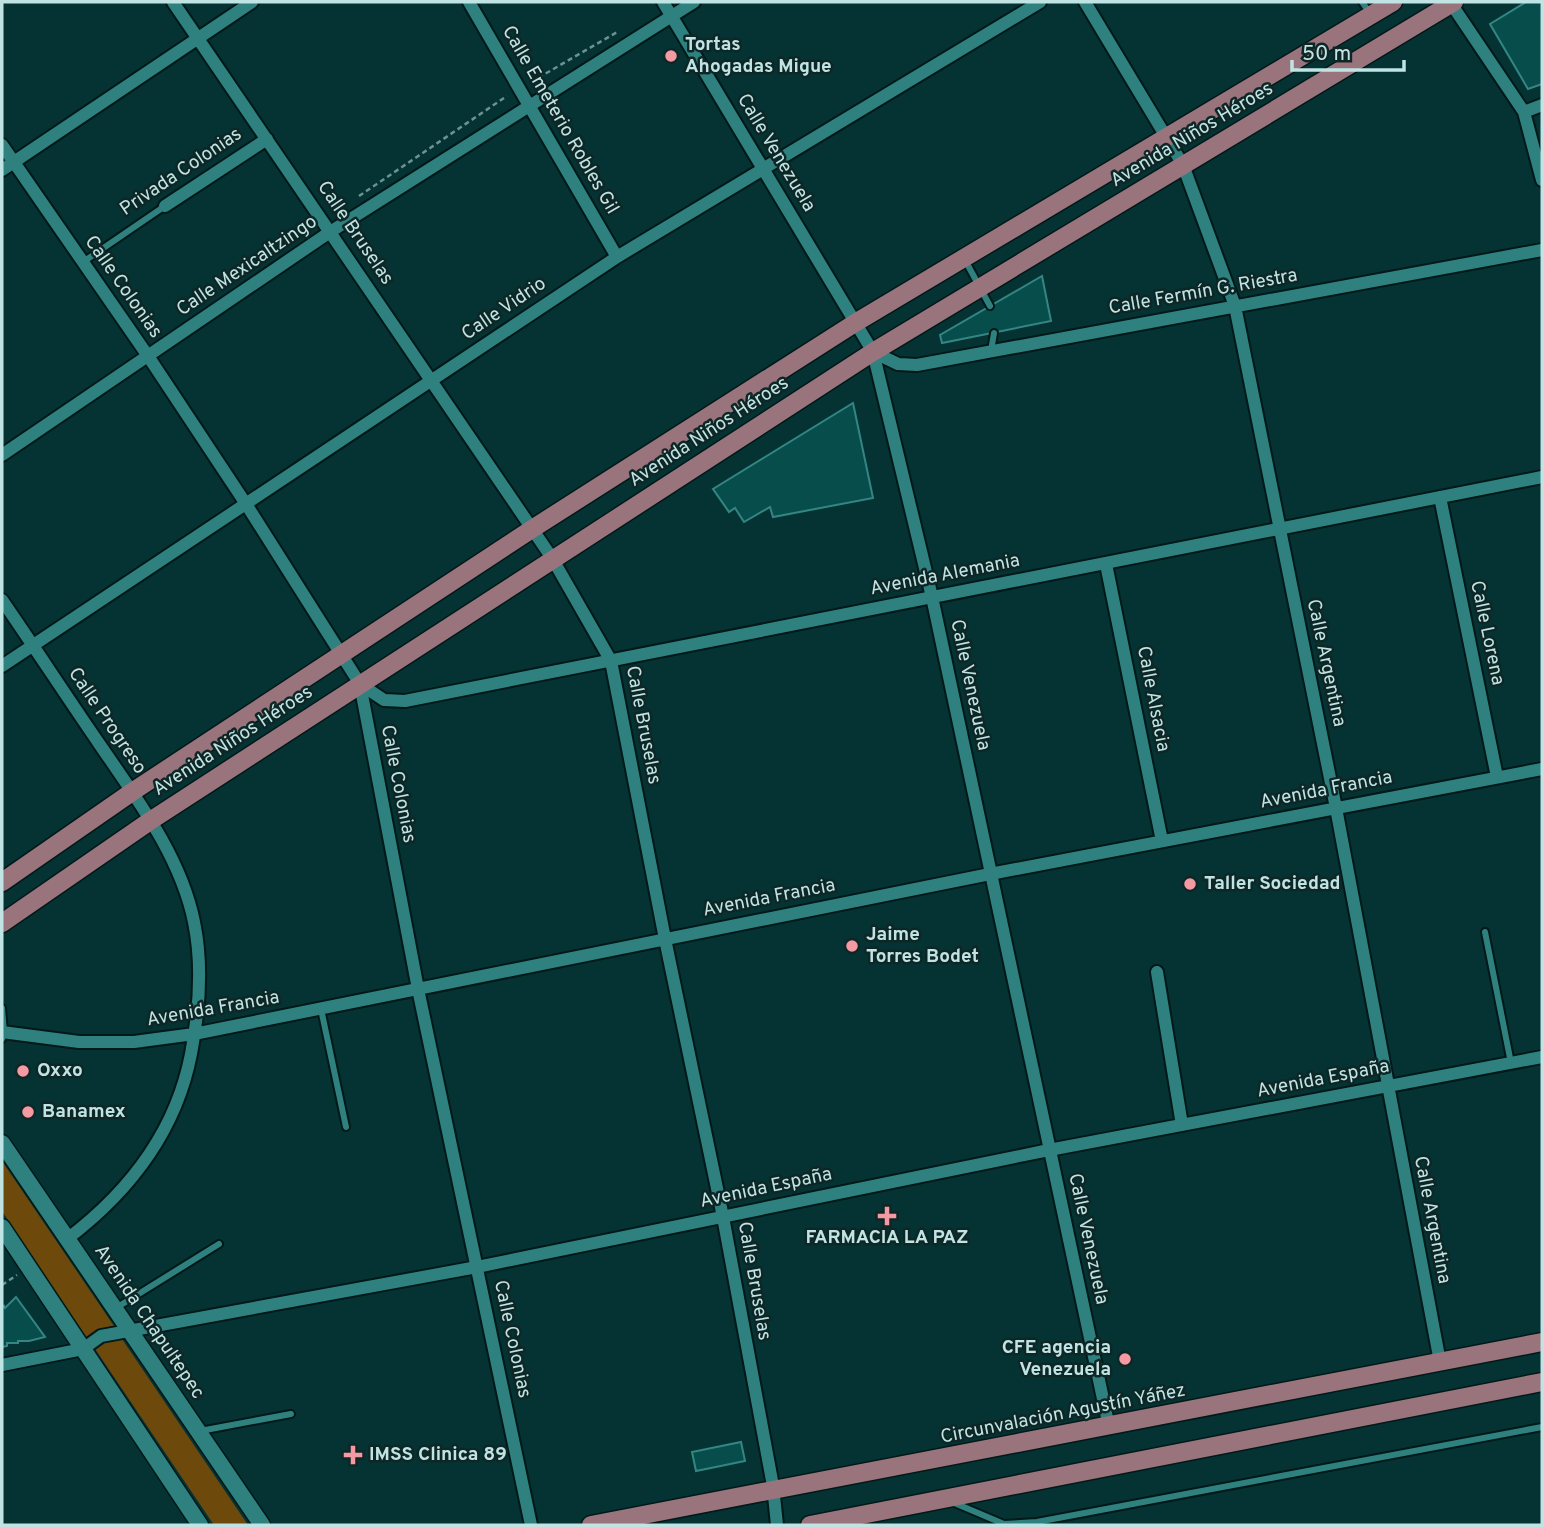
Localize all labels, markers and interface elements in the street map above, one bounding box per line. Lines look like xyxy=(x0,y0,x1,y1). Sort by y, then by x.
street label: Calle Emeterio Robles Gil xyxy=(496,21,624,219)
scale bar xyxy=(1292,28,1404,72)
place label: Tortas Ahogadas Migue xyxy=(685,33,832,79)
text: 50 m xyxy=(1302,41,1351,68)
marker: Tortas Ahogadas Migue xyxy=(663,48,679,64)
street label: Avenida Niños Héroes xyxy=(1106,77,1278,193)
street label: Calle Venezuela xyxy=(731,90,821,216)
street label: Privada Colonias xyxy=(116,122,246,222)
street label: Calle Bruselas xyxy=(311,176,399,290)
street label: Calle Mexicaltzingo xyxy=(172,210,322,322)
street label: Calle Colonias xyxy=(79,231,167,343)
street label: Calle Fermín G. Riestra xyxy=(1107,264,1299,320)
street label: Calle Vidrio xyxy=(457,272,551,346)
street label: Avenida Niños Héroes xyxy=(625,371,793,493)
street label: Avenida Alemania xyxy=(868,549,1022,601)
street label: Calle Lorena xyxy=(1464,579,1510,687)
street label: Calle Argentina xyxy=(1301,597,1351,729)
street label: Calle Venezuela xyxy=(944,617,996,753)
street label: Calle Alsacia xyxy=(1131,644,1175,754)
street label: Calle Progreso xyxy=(62,663,152,779)
street label: Calle Bruselas xyxy=(620,664,666,786)
street label: Avenida Niños Héroes xyxy=(149,680,317,802)
street label: Calle Colonias xyxy=(375,723,421,845)
street label: Avenida Francia xyxy=(1258,765,1394,815)
place label: Taller Sociedad xyxy=(1204,872,1341,896)
street label: Avenida Francia xyxy=(701,873,837,923)
marker: Taller Sociedad xyxy=(1182,876,1198,892)
place label: Jaime Torres Bodet xyxy=(866,923,979,969)
marker: Jaime Torres Bodet xyxy=(844,938,860,954)
street label: Avenida Francia xyxy=(145,986,281,1032)
street label: Avenida España xyxy=(1255,1054,1391,1104)
place label: Oxxo xyxy=(37,1059,83,1083)
marker: Oxxo xyxy=(15,1063,31,1079)
place label: Banamex xyxy=(42,1100,126,1124)
marker: Banamex xyxy=(20,1104,36,1120)
street label: Calle Argentina xyxy=(1408,1154,1456,1286)
street label: Avenida España xyxy=(698,1162,834,1214)
street label: Calle Venezuela xyxy=(1062,1171,1114,1307)
marker: FARMACIA LA PAZ xyxy=(879,1208,895,1224)
street label: Calle Bruselas xyxy=(732,1220,776,1342)
place label: FARMACIA LA PAZ xyxy=(806,1226,968,1250)
street label: Avenida Chapultepec xyxy=(88,1240,210,1404)
street label: Calle Colonias xyxy=(488,1278,536,1400)
place label: CFE agencia Venezuela xyxy=(1002,1336,1111,1382)
marker: CFE agencia Venezuela xyxy=(1117,1351,1133,1367)
street label: Circunvalación Agustín Yáñez xyxy=(938,1378,1188,1450)
place label: IMSS Clinica 89 xyxy=(369,1443,507,1467)
marker: IMSS Clinica 89 xyxy=(343,1445,363,1465)

